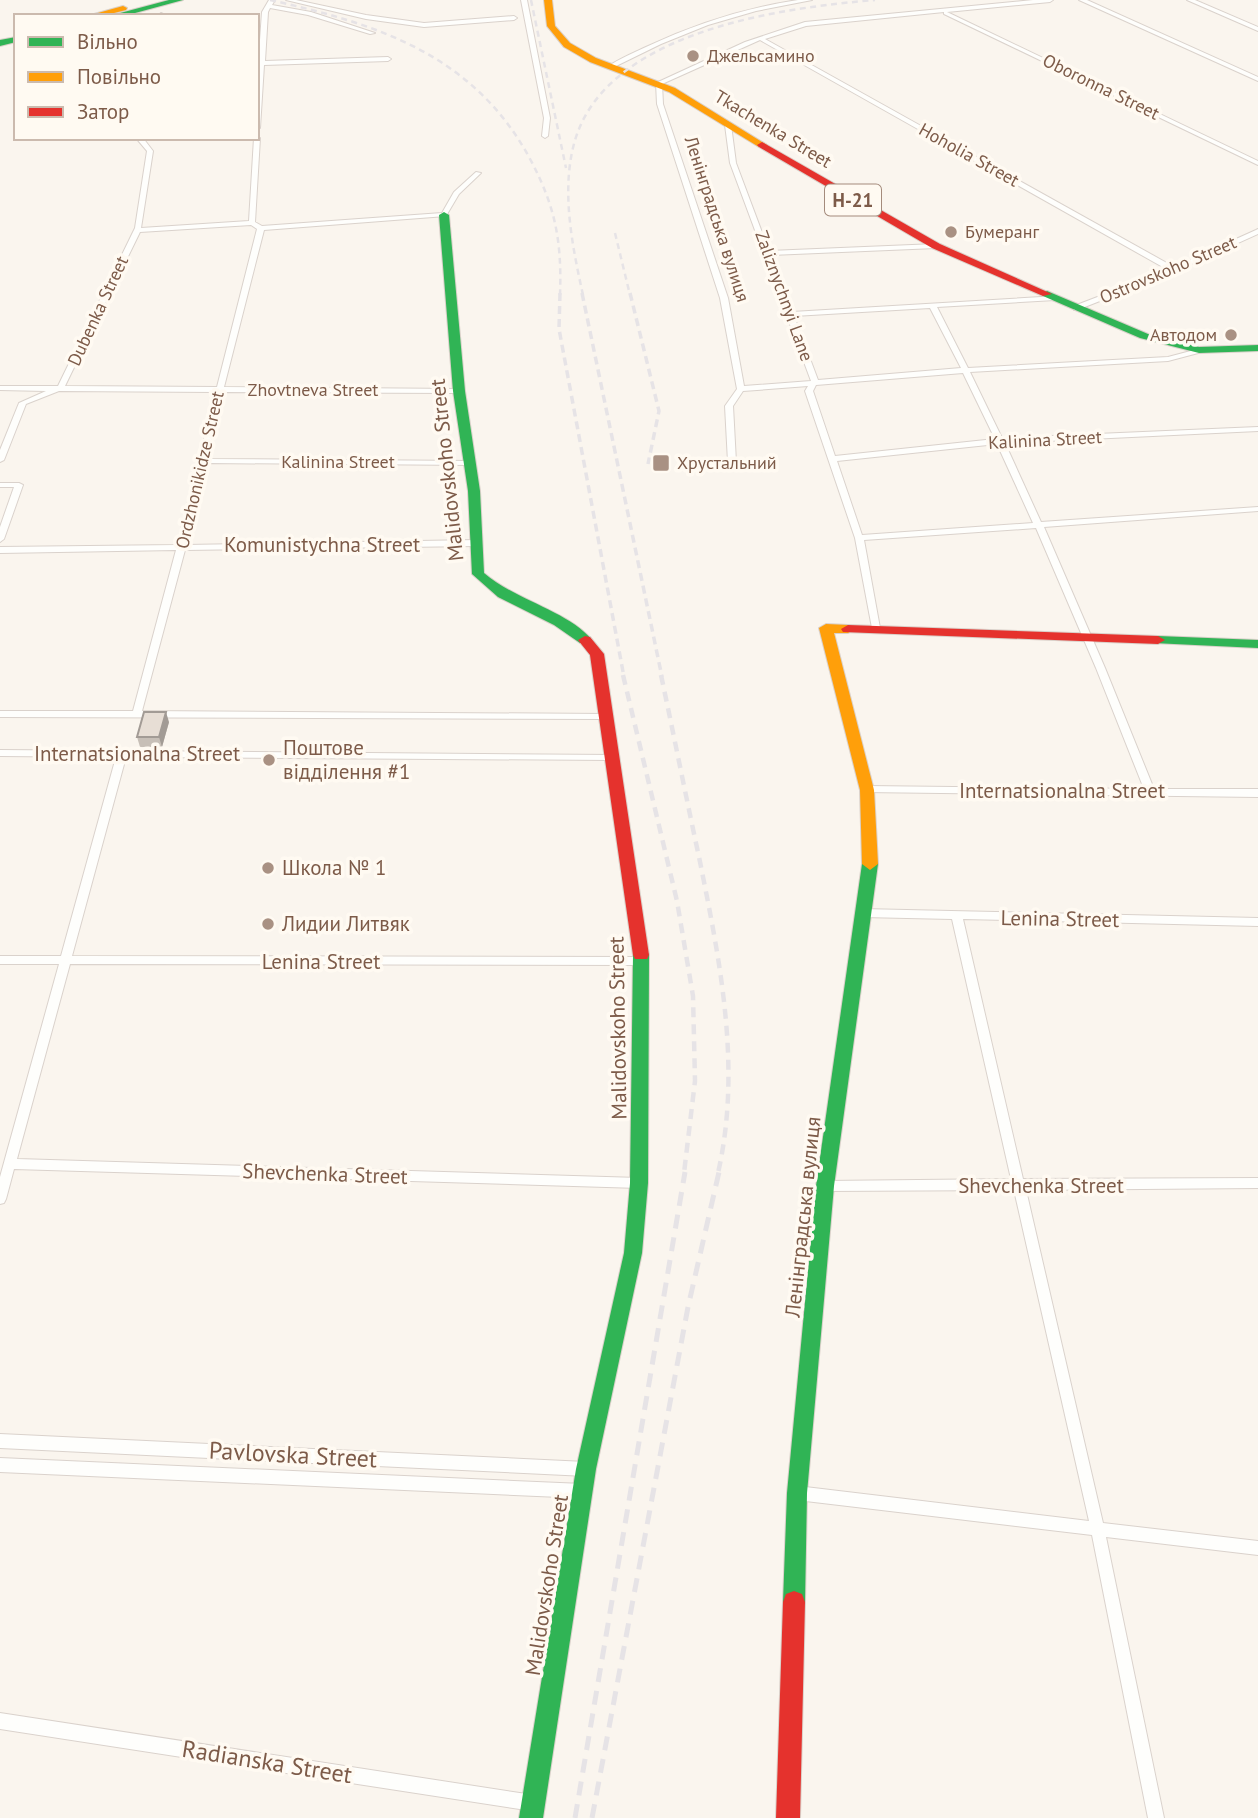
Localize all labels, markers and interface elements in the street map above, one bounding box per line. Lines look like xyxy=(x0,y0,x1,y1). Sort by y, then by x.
legend xyxy=(14,14,259,140)
text: Вільно xyxy=(77,28,138,55)
place label: Джельсамино xyxy=(707,44,815,67)
marker: Джельсамино xyxy=(685,48,701,64)
street label: Oboronna Street xyxy=(1039,48,1163,125)
text: Повільно xyxy=(77,63,161,90)
street label: Tkachenka Street xyxy=(710,85,836,173)
text: Затор xyxy=(77,98,129,125)
street label: Hoholia Street xyxy=(915,118,1023,192)
street label: Ленінградська вулиця xyxy=(680,132,755,305)
road number: Н-21 xyxy=(825,184,881,216)
place label: Бумеранг xyxy=(965,220,1039,243)
marker: Бумеранг xyxy=(943,224,959,240)
street label: Zaliznychnyi Lane xyxy=(750,227,819,364)
street label: Ostrovskoho Street xyxy=(1096,230,1240,309)
street label: Dubenka Street xyxy=(62,252,133,369)
place label: Автодом xyxy=(1150,323,1217,346)
marker: Автодом xyxy=(1223,327,1239,343)
street label: Zhovtneva Street xyxy=(248,378,378,401)
street label: Malidovskoho Street xyxy=(424,378,469,563)
street label: Ordzhonikidze Street xyxy=(170,389,229,551)
street label: Kalinina Street xyxy=(988,425,1102,454)
street label: Kalinina Street xyxy=(281,450,395,473)
place label: Хрустальний xyxy=(677,451,777,474)
marker: Хрустальний xyxy=(651,453,671,473)
street label: Komunistychna Street xyxy=(224,531,420,558)
place label: Поштове відділення #1 xyxy=(283,734,410,785)
street label: Internatsionalna Street xyxy=(34,740,240,767)
marker: Поштове відділення #1 xyxy=(261,752,277,768)
street label: Internatsionalna Street xyxy=(959,777,1165,804)
place label: Школа № 1 xyxy=(282,854,386,881)
marker: Школа № 1 xyxy=(260,860,276,876)
street label: Lenina Street xyxy=(1001,904,1120,933)
place label: Лидии Литвяк xyxy=(281,910,410,937)
marker: Лидии Литвяк xyxy=(260,916,276,932)
street label: Malidovskoho Street xyxy=(602,936,633,1120)
street label: Lenina Street xyxy=(262,948,380,975)
street label: Ленінградська вулиця xyxy=(778,1115,826,1320)
street label: Shevchenka Street xyxy=(242,1157,408,1190)
street label: Shevchenka Street xyxy=(958,1172,1124,1199)
street label: Pavlovska Street xyxy=(208,1435,378,1474)
street label: Malidovskoho Street xyxy=(519,1492,574,1677)
street label: Radianska Street xyxy=(180,1733,354,1790)

